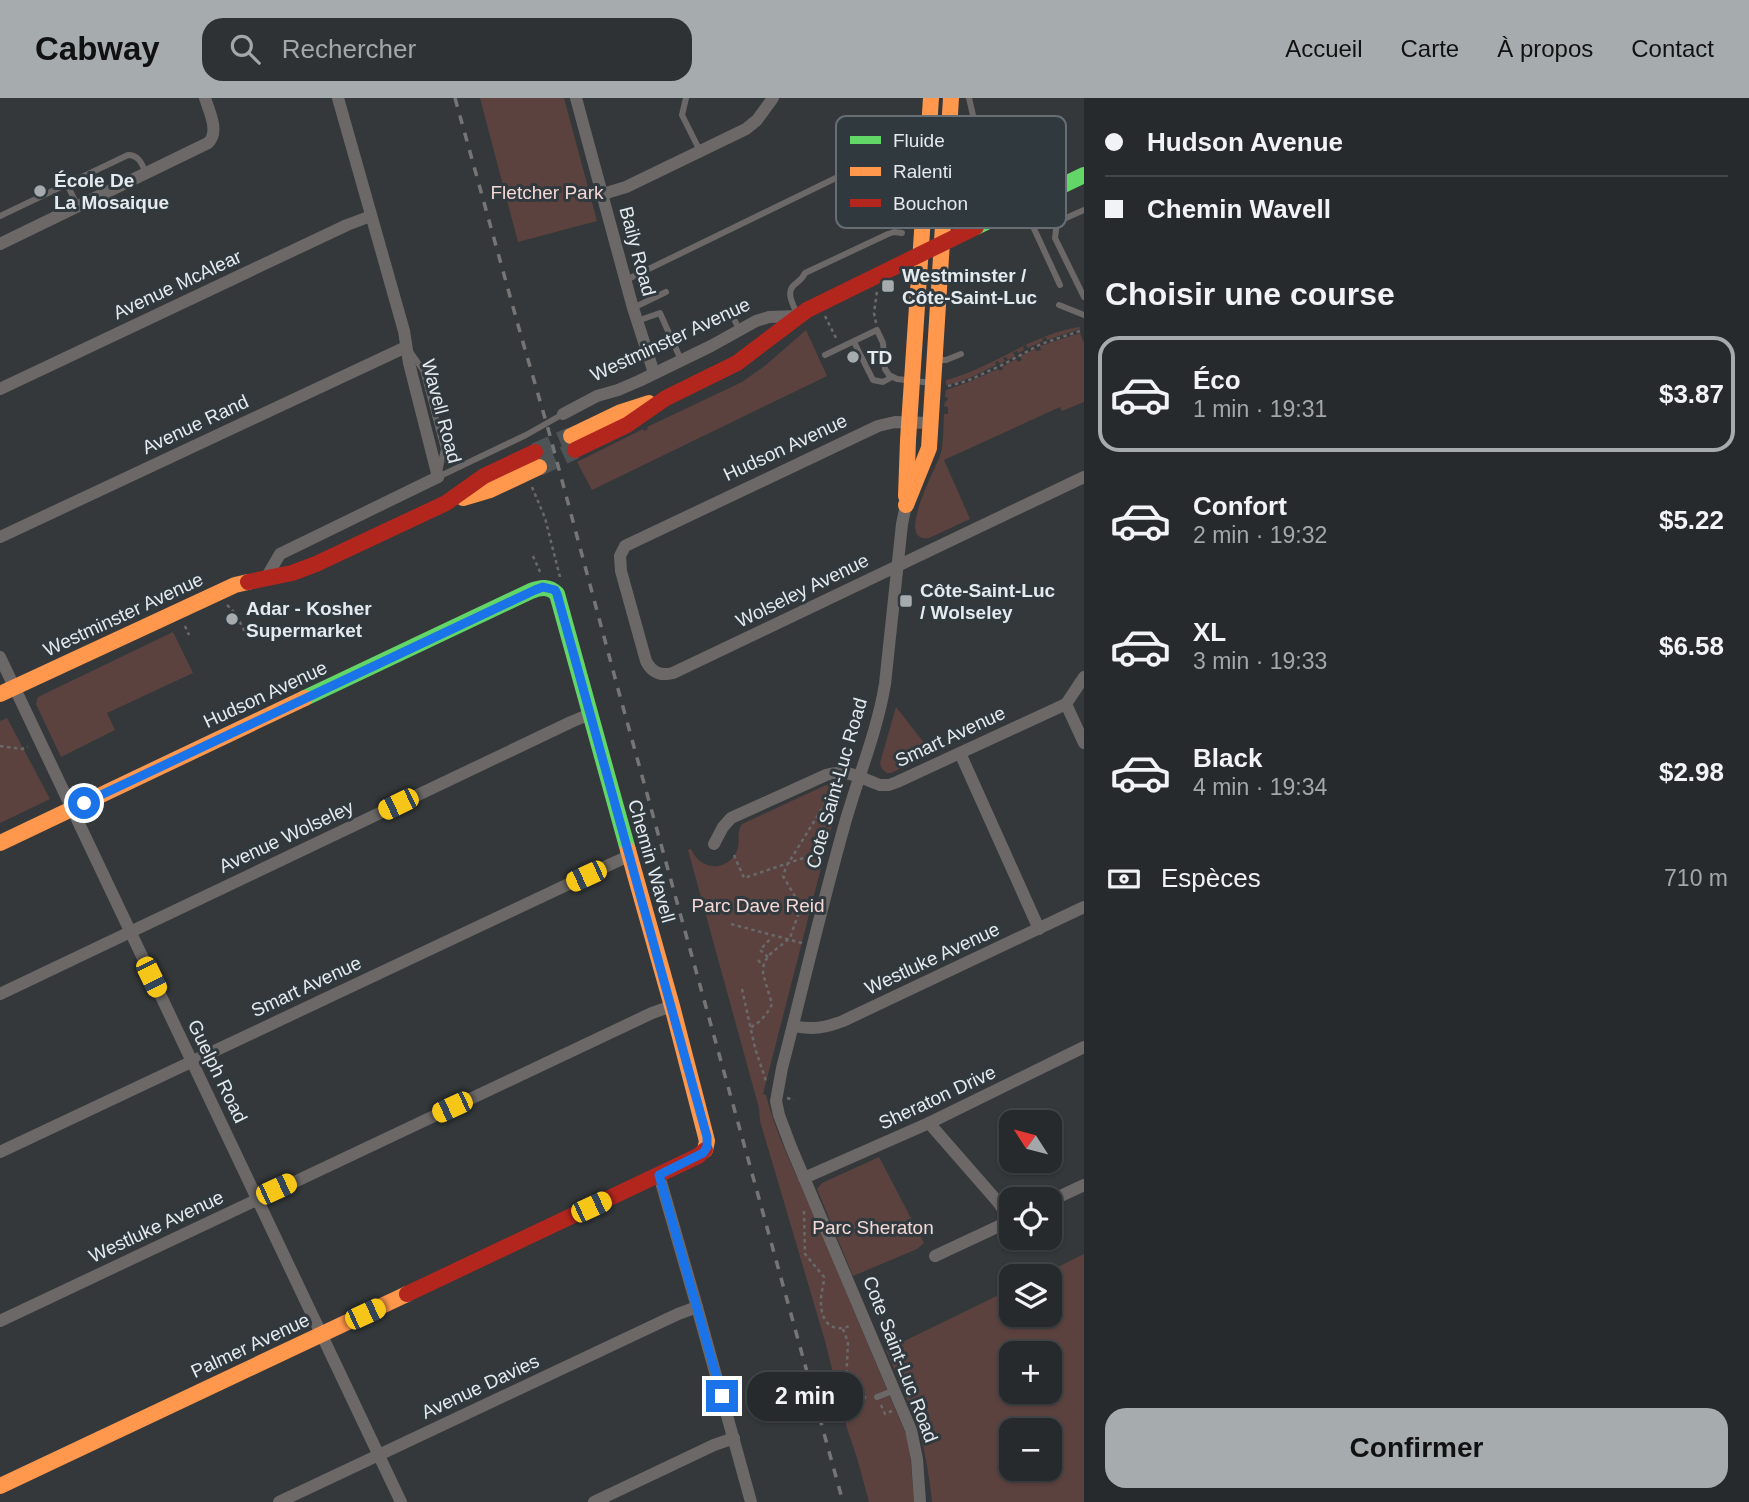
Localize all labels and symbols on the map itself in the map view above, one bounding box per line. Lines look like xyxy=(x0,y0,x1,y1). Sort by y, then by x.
legend xyxy=(836,116,1066,228)
text: Fluide xyxy=(893,130,945,151)
text: Ralenti xyxy=(893,161,952,182)
place label: École De La Mosaique xyxy=(54,170,169,213)
park label: Fletcher Park xyxy=(491,182,604,203)
marker: École De La Mosaique xyxy=(32,183,48,199)
text: Bouchon xyxy=(893,193,968,214)
street label: Baily Road xyxy=(615,204,660,298)
street label: Avenue McAlear xyxy=(110,245,245,323)
place label: Westminster / Côte-Saint-Luc xyxy=(902,265,1038,308)
marker: Westminster / Côte-Saint-Luc xyxy=(880,278,896,294)
street label: Westminster Avenue xyxy=(587,293,753,386)
place label: TD xyxy=(867,347,892,368)
marker: TD xyxy=(845,349,861,365)
street label: Wavell Road xyxy=(418,357,466,466)
street label: Avenue Rand xyxy=(139,391,252,458)
street label: Hudson Avenue xyxy=(720,410,850,485)
street label: Wolseley Avenue xyxy=(732,549,872,632)
street label: Westminster Avenue xyxy=(40,568,206,661)
place label: Côte-Saint-Luc / Wolseley xyxy=(920,580,1056,623)
marker: Côte-Saint-Luc / Wolseley xyxy=(898,593,914,609)
place label: Adar - Kosher Supermarket xyxy=(246,598,372,641)
marker: Adar - Kosher Supermarket xyxy=(224,611,240,627)
street label: Hudson Avenue xyxy=(200,657,330,732)
street label: Cote Saint-Luc Road xyxy=(802,695,871,871)
street label: Smart Avenue xyxy=(892,702,1009,771)
car xyxy=(375,785,422,823)
route start xyxy=(68,787,100,819)
street label: Avenue Wolseley xyxy=(216,796,357,877)
street label: Chemin Wavell xyxy=(624,797,679,925)
car xyxy=(563,858,610,894)
park label: Parc Dave Reid xyxy=(691,895,825,916)
street label: Westluke Avenue xyxy=(862,918,1003,999)
street label: Smart Avenue xyxy=(248,952,365,1021)
car xyxy=(133,954,170,1000)
street label: Guelph Road xyxy=(184,1016,252,1126)
street label: Sheraton Drive xyxy=(875,1061,999,1134)
car xyxy=(429,1089,476,1125)
north arrow xyxy=(999,1110,1062,1172)
car xyxy=(253,1171,300,1207)
street label: Westluke Avenue xyxy=(86,1186,227,1267)
car xyxy=(568,1189,615,1225)
park label: Parc Sheraton xyxy=(812,1217,934,1238)
street label: Cote Saint-Luc Road xyxy=(859,1273,942,1445)
car xyxy=(342,1296,389,1332)
street label: Palmer Avenue xyxy=(188,1309,313,1382)
street label: Avenue Davies xyxy=(418,1350,542,1423)
callout: 2 min xyxy=(746,1372,862,1420)
route end xyxy=(706,1380,738,1412)

